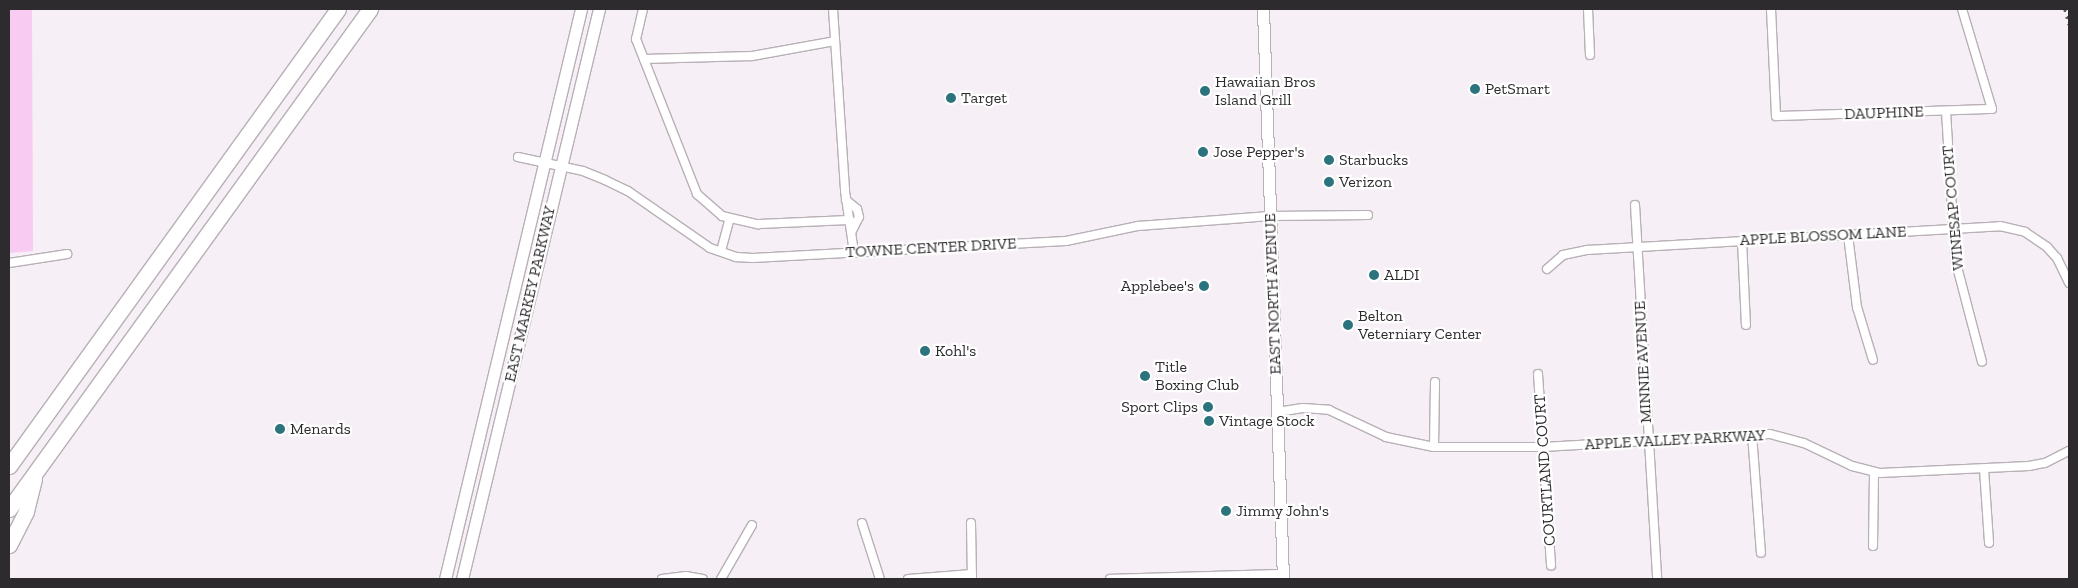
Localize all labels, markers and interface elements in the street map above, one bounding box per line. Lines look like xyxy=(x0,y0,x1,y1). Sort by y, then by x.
place label: Hawaiian Bros Island Grill xyxy=(1215,72,1315,110)
place label: PetSmart xyxy=(1485,79,1550,99)
marker: PetSmart xyxy=(1469,83,1481,95)
marker: Hawaiian Bros Island Grill xyxy=(1199,85,1211,97)
place label: Target xyxy=(961,88,1007,108)
marker: Target xyxy=(945,92,957,104)
street label: DAUPHINE xyxy=(1844,102,1924,124)
place label: Jose Pepper's xyxy=(1213,142,1305,162)
street label: WINESAP COURT xyxy=(1938,145,1968,271)
marker: Jose Pepper's xyxy=(1197,146,1209,158)
place label: Starbucks xyxy=(1339,150,1408,170)
marker: Starbucks xyxy=(1323,154,1335,166)
place label: Verizon xyxy=(1339,172,1392,192)
marker: Verizon xyxy=(1323,176,1335,188)
street label: EAST MARKEY PARKWAY xyxy=(500,204,560,384)
street label: EAST NORTH AVENUE xyxy=(1261,213,1285,375)
street label: APPLE BLOSSOM LANE xyxy=(1739,222,1907,250)
street label: TOWNE CENTER DRIVE xyxy=(845,234,1017,262)
place label: ALDI xyxy=(1384,265,1419,285)
marker: ALDI xyxy=(1368,269,1380,281)
place label: Applebee's xyxy=(1121,276,1194,296)
marker: Applebee's xyxy=(1198,280,1210,292)
street label: MINNIE AVENUE xyxy=(1630,300,1656,424)
place label: Belton Veterniary Center xyxy=(1358,306,1482,344)
marker: Belton Veterniary Center xyxy=(1342,319,1354,331)
place label: Kohl's xyxy=(935,341,976,361)
marker: Kohl's xyxy=(919,345,931,357)
place label: Title Boxing Club xyxy=(1155,357,1239,395)
marker: Title Boxing Club xyxy=(1139,370,1151,382)
street label: COURTLAND COURT xyxy=(1530,394,1560,546)
place label: Sport Clips xyxy=(1121,397,1198,417)
marker: Sport Clips xyxy=(1202,401,1214,413)
place label: Vintage Stock xyxy=(1219,411,1315,431)
marker: Vintage Stock xyxy=(1203,415,1215,427)
place label: Menards xyxy=(290,419,351,439)
marker: Menards xyxy=(274,423,286,435)
street label: APPLE VALLEY PARKWAY xyxy=(1584,426,1766,454)
place label: Jimmy John's xyxy=(1236,501,1330,521)
marker: Jimmy John's xyxy=(1220,505,1232,517)

